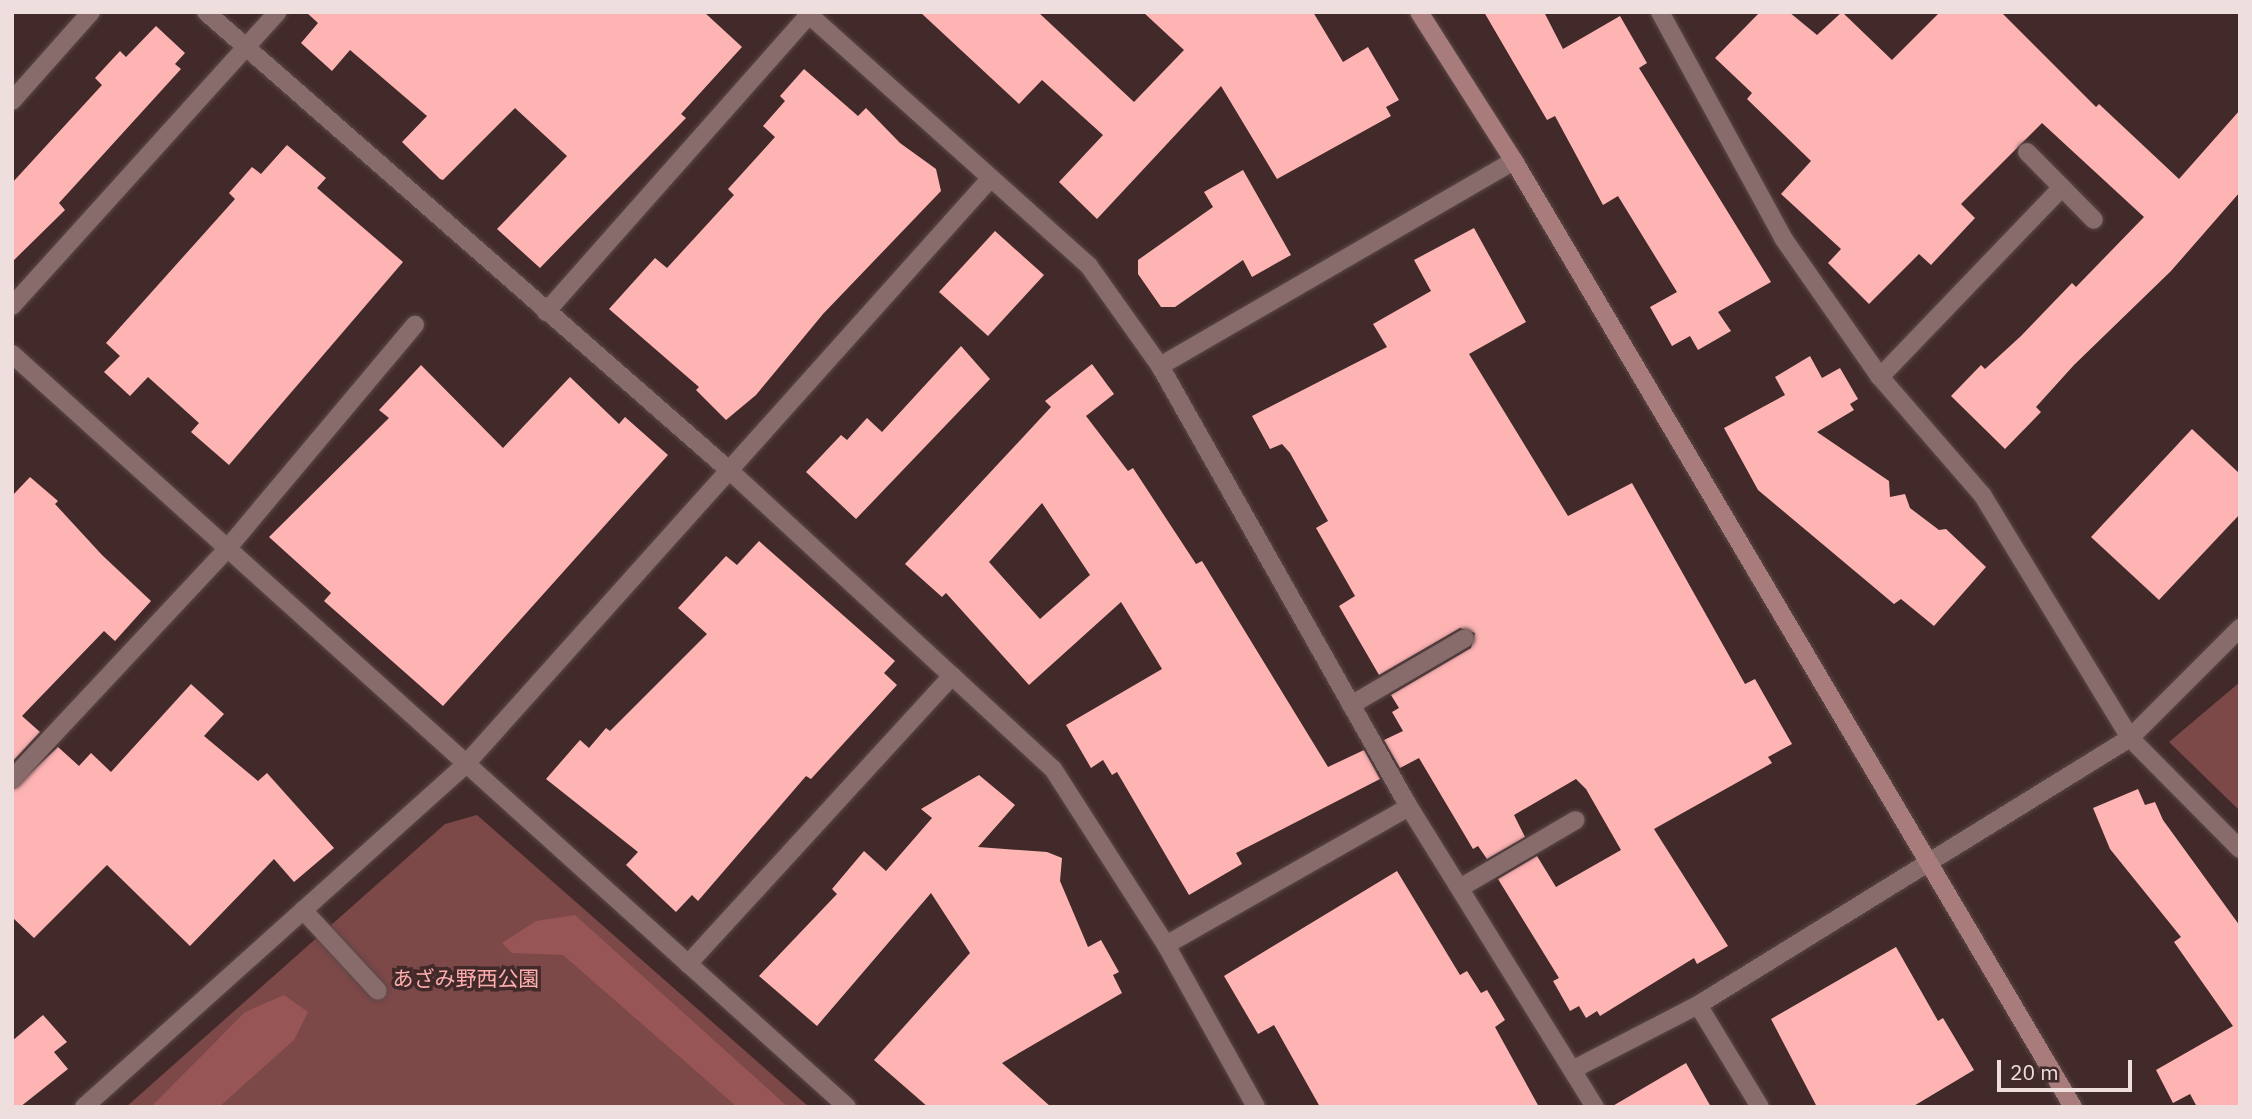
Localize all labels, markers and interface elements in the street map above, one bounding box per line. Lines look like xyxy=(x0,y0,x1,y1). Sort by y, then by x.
park label: あざみ野西公園 xyxy=(393,965,539,991)
scale bar xyxy=(2000,1046,2135,1090)
text: 20 m xyxy=(2010,1058,2059,1086)

